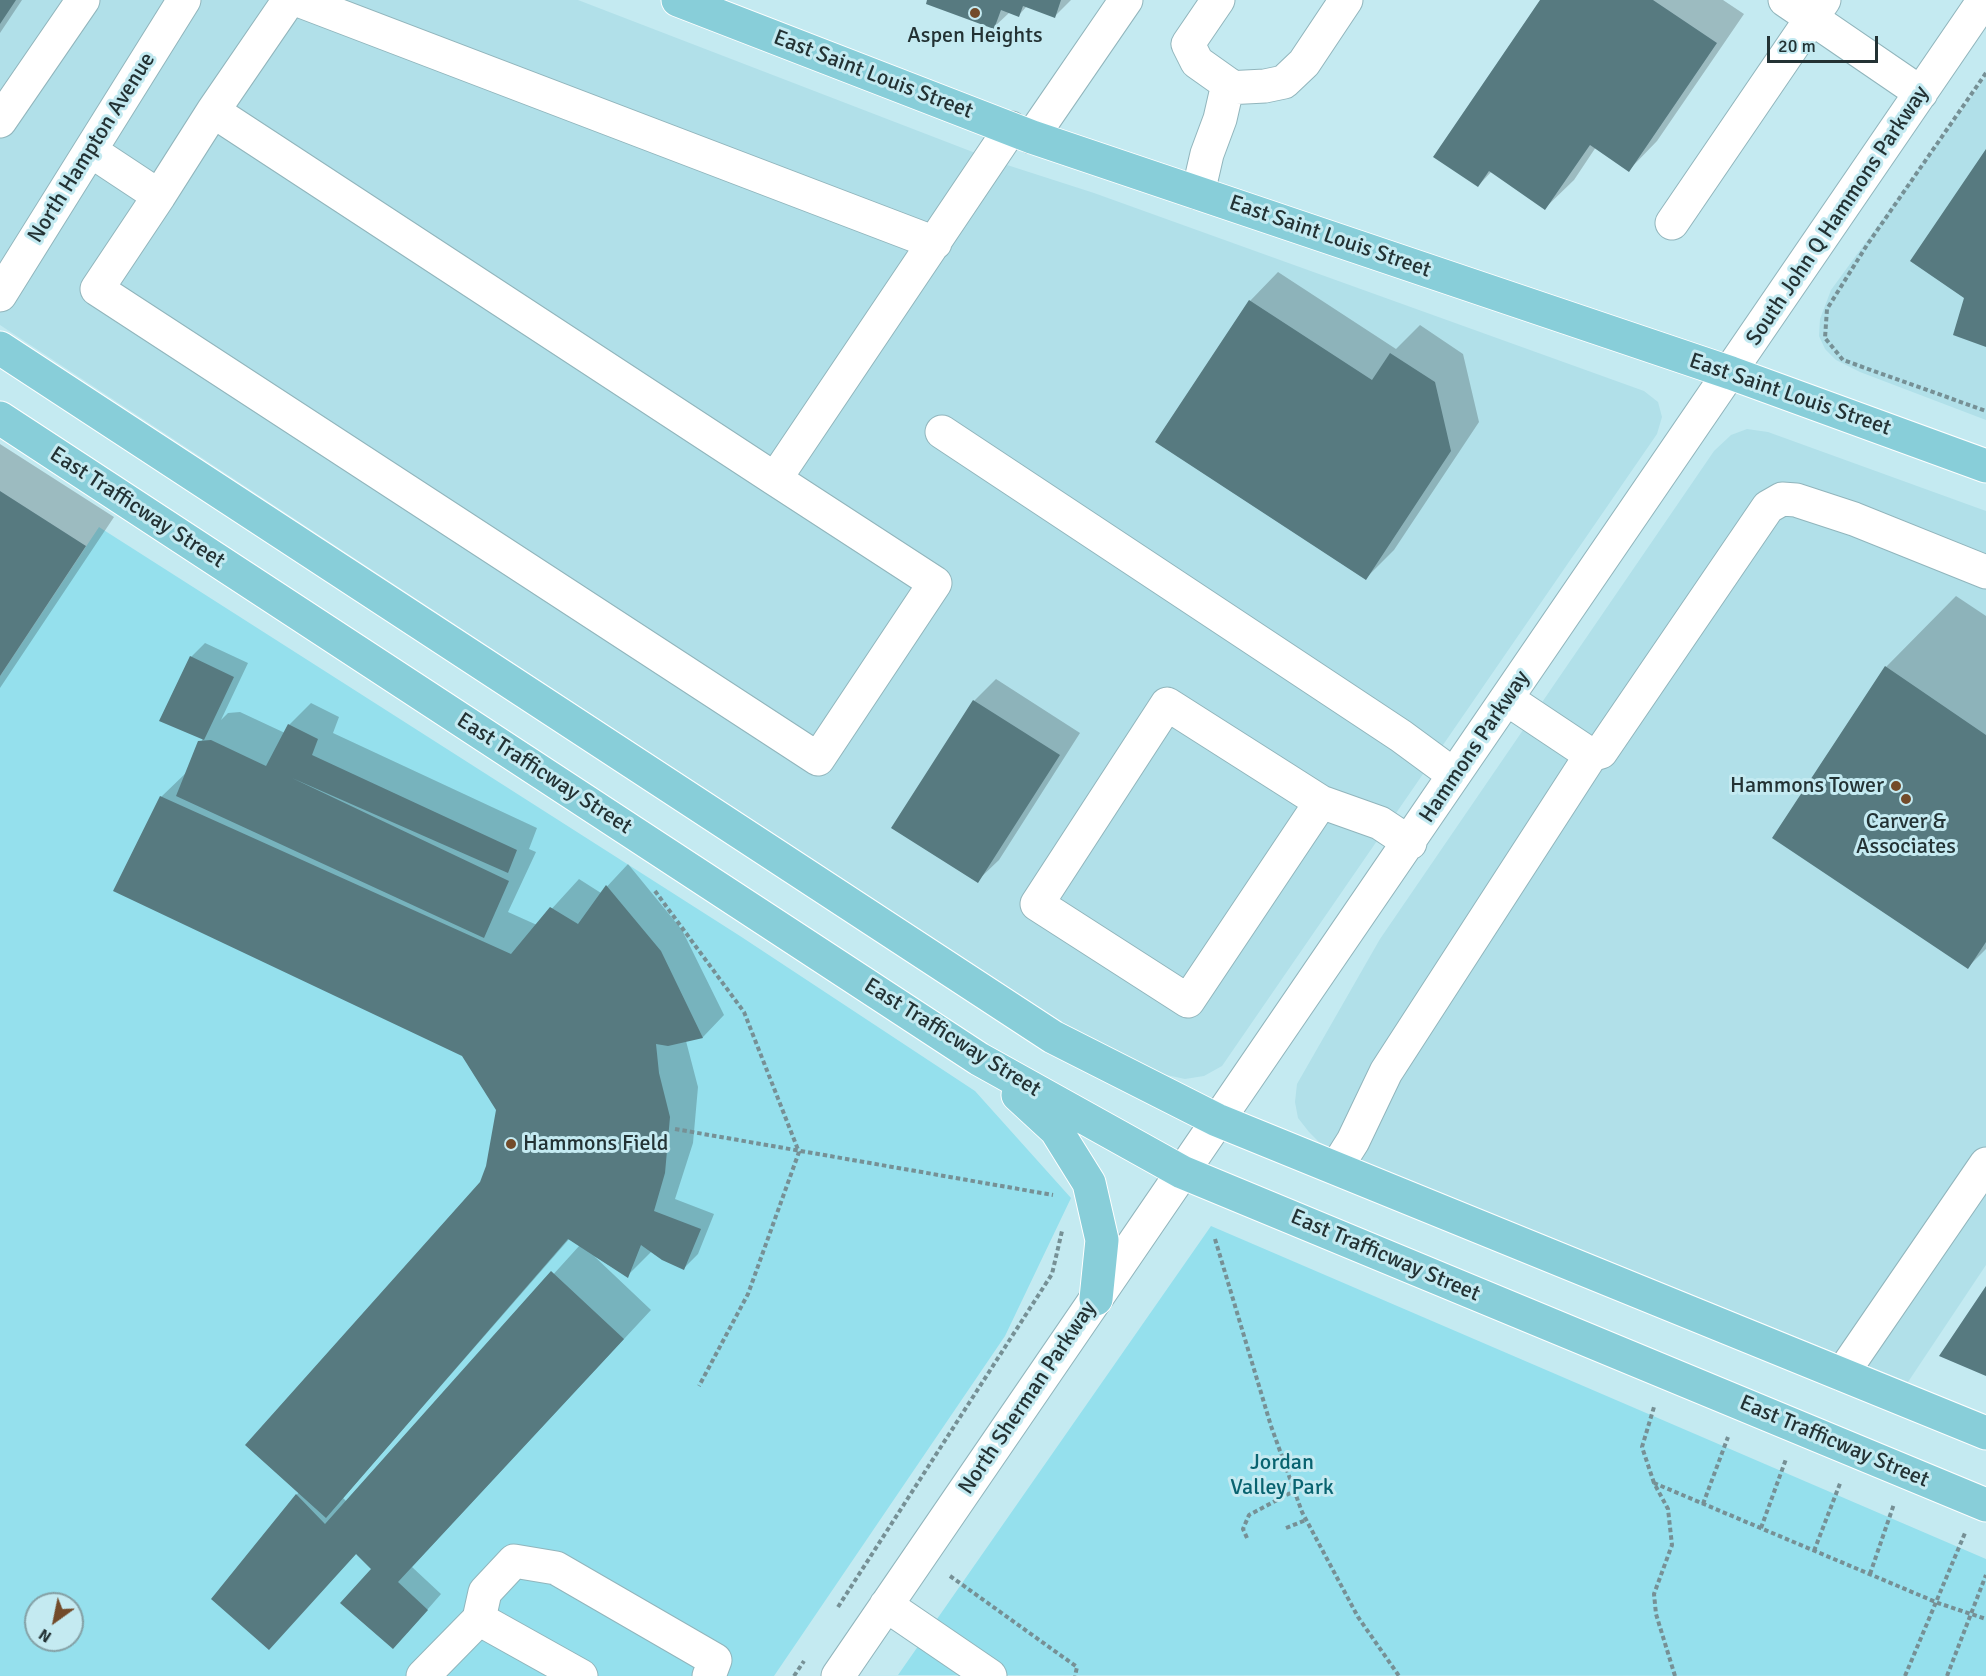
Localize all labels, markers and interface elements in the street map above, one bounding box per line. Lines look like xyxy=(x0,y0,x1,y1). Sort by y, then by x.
marker: Aspen Heights xyxy=(968,6,982,20)
place label: Aspen Heights xyxy=(907,23,1043,49)
scale bar xyxy=(1770,24,1881,62)
street label: East Saint Louis Street xyxy=(770,25,976,125)
text: 20 m xyxy=(1778,35,1816,57)
street label: North Hampton Avenue xyxy=(23,48,161,248)
street label: South John Q Hammons Parkway xyxy=(1741,81,1935,351)
street label: East Saint Louis Street xyxy=(1226,190,1434,284)
street label: East Saint Louis Street xyxy=(1686,348,1894,442)
street label: East Trafficway Street xyxy=(45,442,229,574)
street label: Hammons Parkway xyxy=(1414,666,1536,828)
street label: East Trafficway Street xyxy=(452,708,636,840)
place label: Hammons Tower xyxy=(1730,773,1884,799)
marker: Hammons Tower xyxy=(1889,779,1903,793)
marker: Carver & Associates xyxy=(1899,792,1913,806)
place label: Carver & Associates xyxy=(1856,809,1956,860)
street label: East Trafficway Street xyxy=(859,973,1045,1103)
place label: Hammons Field xyxy=(523,1131,668,1157)
marker: Hammons Field xyxy=(504,1137,518,1151)
street label: East Trafficway Street xyxy=(1286,1204,1484,1308)
street label: North Sherman Parkway xyxy=(953,1296,1103,1500)
street label: East Trafficway Street xyxy=(1735,1390,1933,1494)
park label: Jordan Valley Park xyxy=(1230,1450,1334,1502)
north arrow xyxy=(24,1592,84,1652)
text: N xyxy=(35,1624,55,1647)

